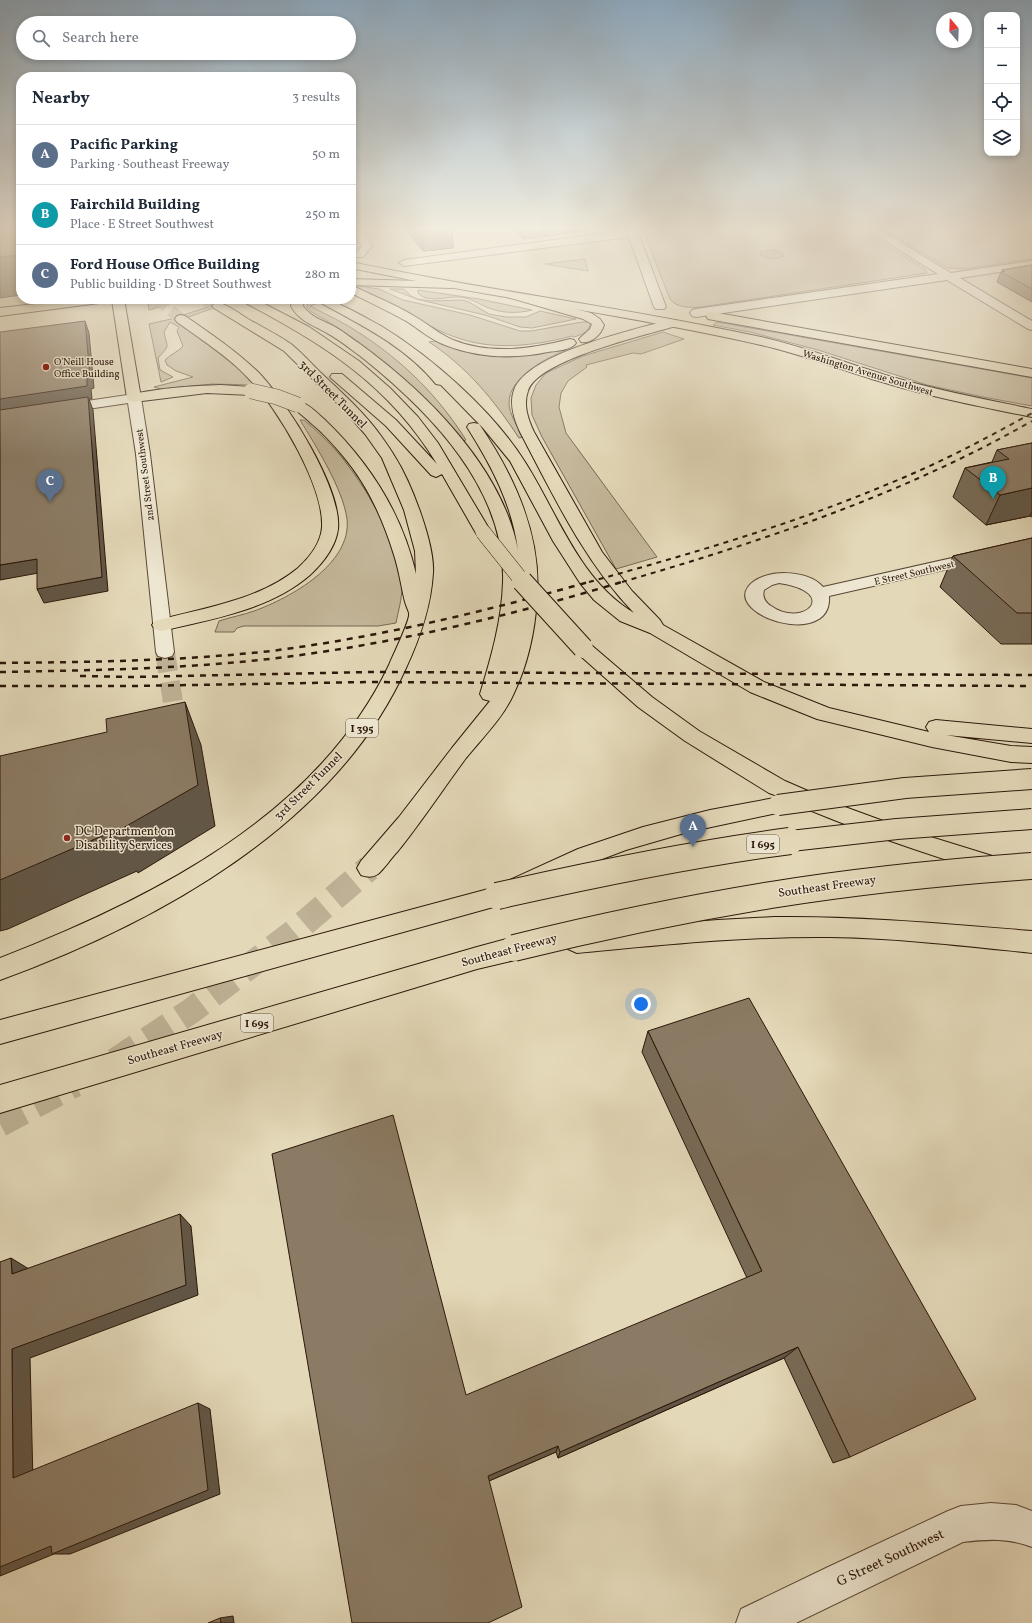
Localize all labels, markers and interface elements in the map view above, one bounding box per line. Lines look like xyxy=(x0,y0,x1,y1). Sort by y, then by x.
north arrow xyxy=(936,12,972,48)
map controls xyxy=(984,12,1020,156)
button: + xyxy=(984,12,1020,48)
search box xyxy=(16,16,356,60)
icon: search xyxy=(30,27,52,49)
text: Search here xyxy=(62,28,139,49)
button: − xyxy=(984,48,1020,84)
button: locate xyxy=(984,84,1020,120)
text: Nearby xyxy=(32,87,90,110)
text: 3 results xyxy=(292,89,340,107)
button: layers xyxy=(984,120,1020,156)
text: Pacific Parking xyxy=(70,135,178,156)
text: A xyxy=(40,146,50,164)
text: 50 m xyxy=(312,146,340,164)
text: Parking · Southeast Freeway xyxy=(70,156,229,174)
text: Fairchild Building xyxy=(70,195,200,216)
text: B xyxy=(41,206,49,224)
text: 250 m xyxy=(305,206,340,224)
text: Place · E Street Southwest xyxy=(70,216,214,234)
text: Ford House Office Building xyxy=(70,255,260,276)
text: C xyxy=(41,266,49,284)
text: 280 m xyxy=(304,266,340,284)
text: Public building · D Street Southwest xyxy=(70,276,272,294)
street label: Washington Avenue Southwest xyxy=(801,346,935,400)
place label: O'Neill House Office Building xyxy=(54,355,120,381)
street label: 3rd Street Tunnel xyxy=(295,357,370,433)
marker: O'Neill House Office Building xyxy=(41,362,51,372)
street label: 2nd Street Southwest xyxy=(132,427,158,522)
pin: B xyxy=(980,466,1006,499)
pin: C xyxy=(37,469,63,502)
street label: E Street Southwest xyxy=(873,557,956,589)
road number: I 395 xyxy=(346,719,378,737)
street label: 3rd Street Tunnel xyxy=(271,749,347,824)
pin: A xyxy=(680,814,706,847)
place label: DC Department on Disability Services xyxy=(75,824,174,854)
marker: DC Department on Disability Services xyxy=(62,833,72,843)
road number: I 695 xyxy=(747,835,779,853)
street label: Southeast Freeway xyxy=(777,872,878,902)
street label: Southeast Freeway xyxy=(460,930,559,971)
your location xyxy=(631,994,651,1014)
road number: I 695 xyxy=(241,1014,273,1032)
street label: Southeast Freeway xyxy=(126,1027,225,1069)
street label: G Street Southwest xyxy=(834,1525,948,1592)

